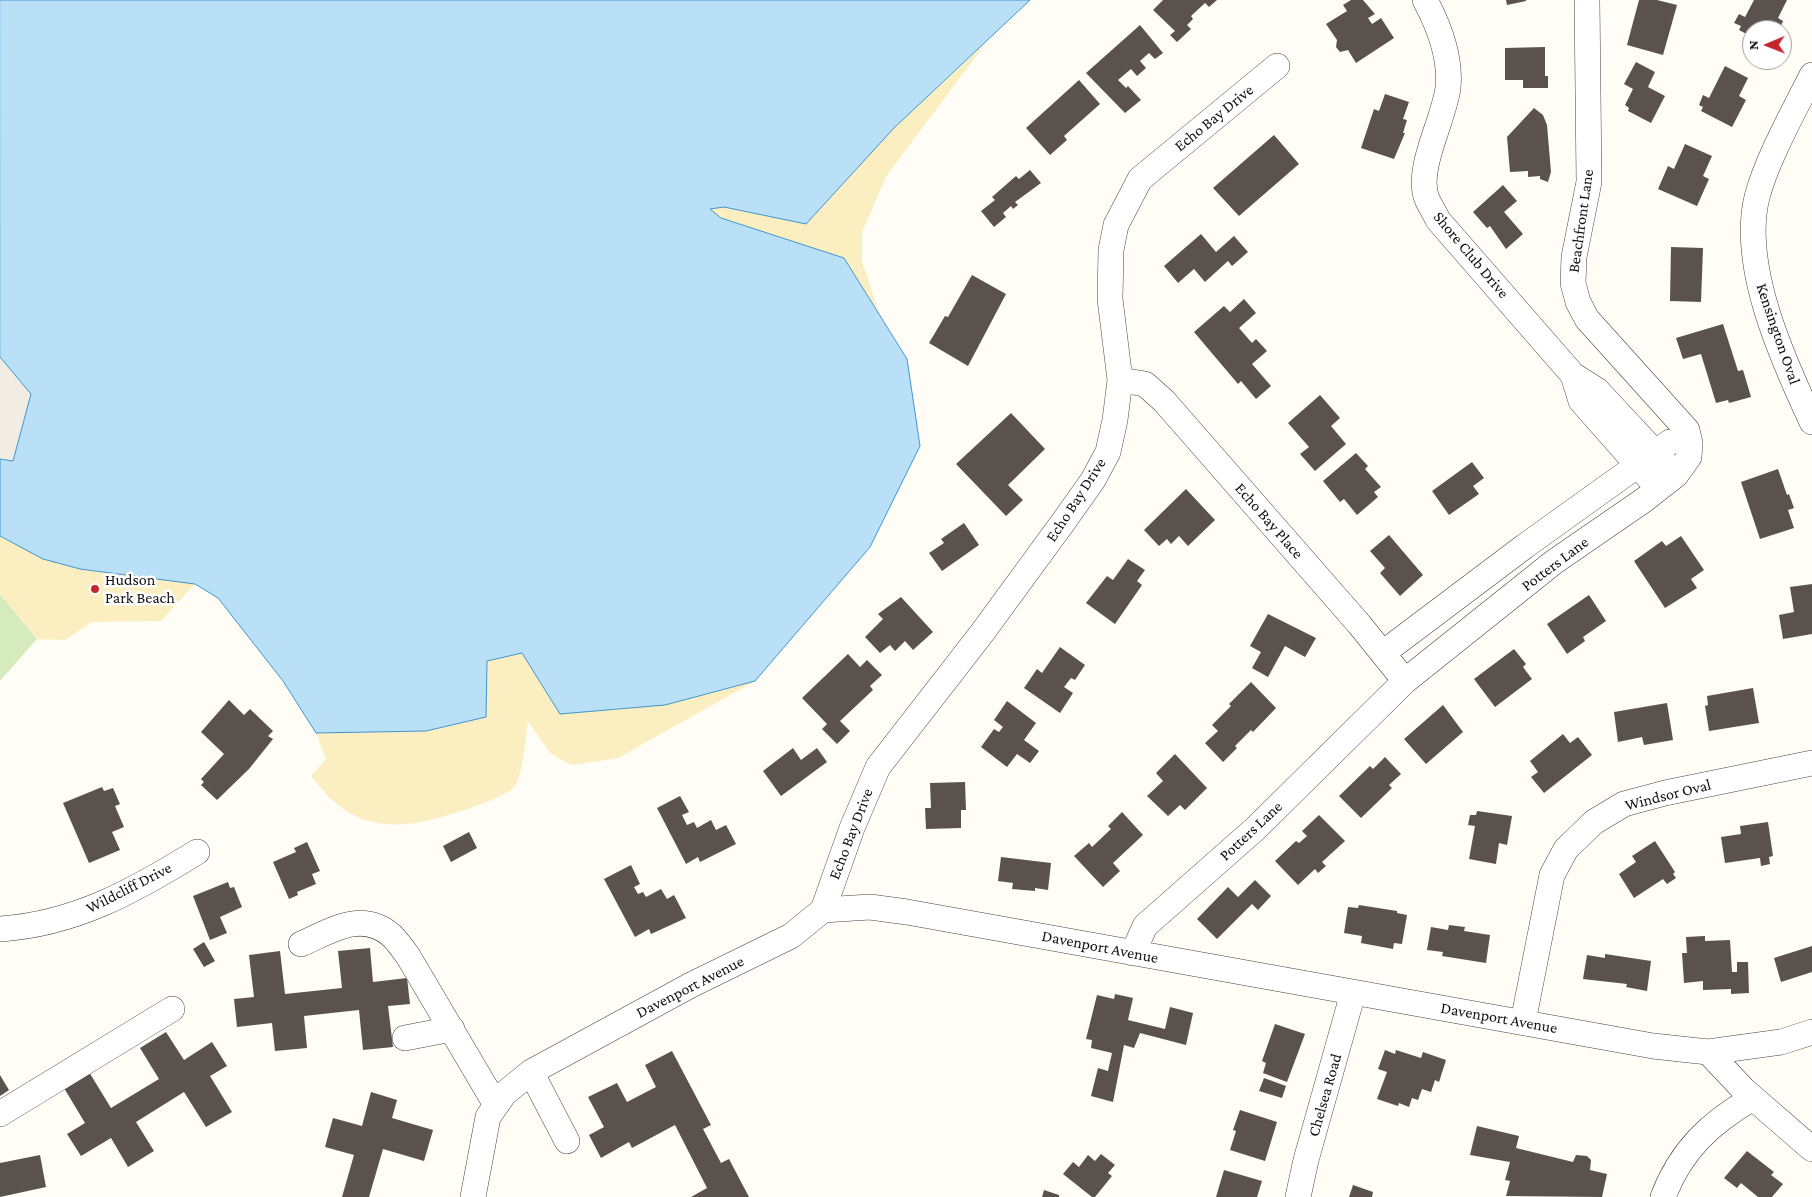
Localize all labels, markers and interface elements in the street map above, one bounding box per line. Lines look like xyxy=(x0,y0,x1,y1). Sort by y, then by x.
north arrow xyxy=(1742,20,1792,70)
text: N xyxy=(1745,40,1761,50)
street label: Echo Bay Drive xyxy=(1171,80,1257,156)
street label: Beachfront Lane xyxy=(1564,168,1598,274)
street label: Shore Club Drive xyxy=(1429,208,1513,302)
street label: Kensington Oval xyxy=(1752,281,1804,387)
street label: Echo Bay Drive xyxy=(1042,455,1110,545)
street label: Echo Bay Place xyxy=(1231,479,1307,563)
street label: Potters Lane xyxy=(1518,533,1592,595)
place label: Hudson Park Beach xyxy=(105,570,175,608)
marker: Hudson Park Beach xyxy=(89,583,101,595)
street label: Windsor Oval xyxy=(1623,775,1713,815)
street label: Echo Bay Drive xyxy=(825,786,877,882)
street label: Potters Lane xyxy=(1216,797,1286,865)
street label: Wildcliff Drive xyxy=(83,858,175,918)
street label: Davenport Avenue xyxy=(1040,926,1160,968)
street label: Davenport Avenue xyxy=(633,952,747,1022)
street label: Davenport Avenue xyxy=(1439,998,1559,1038)
street label: Chelsea Road xyxy=(1304,1051,1346,1139)

